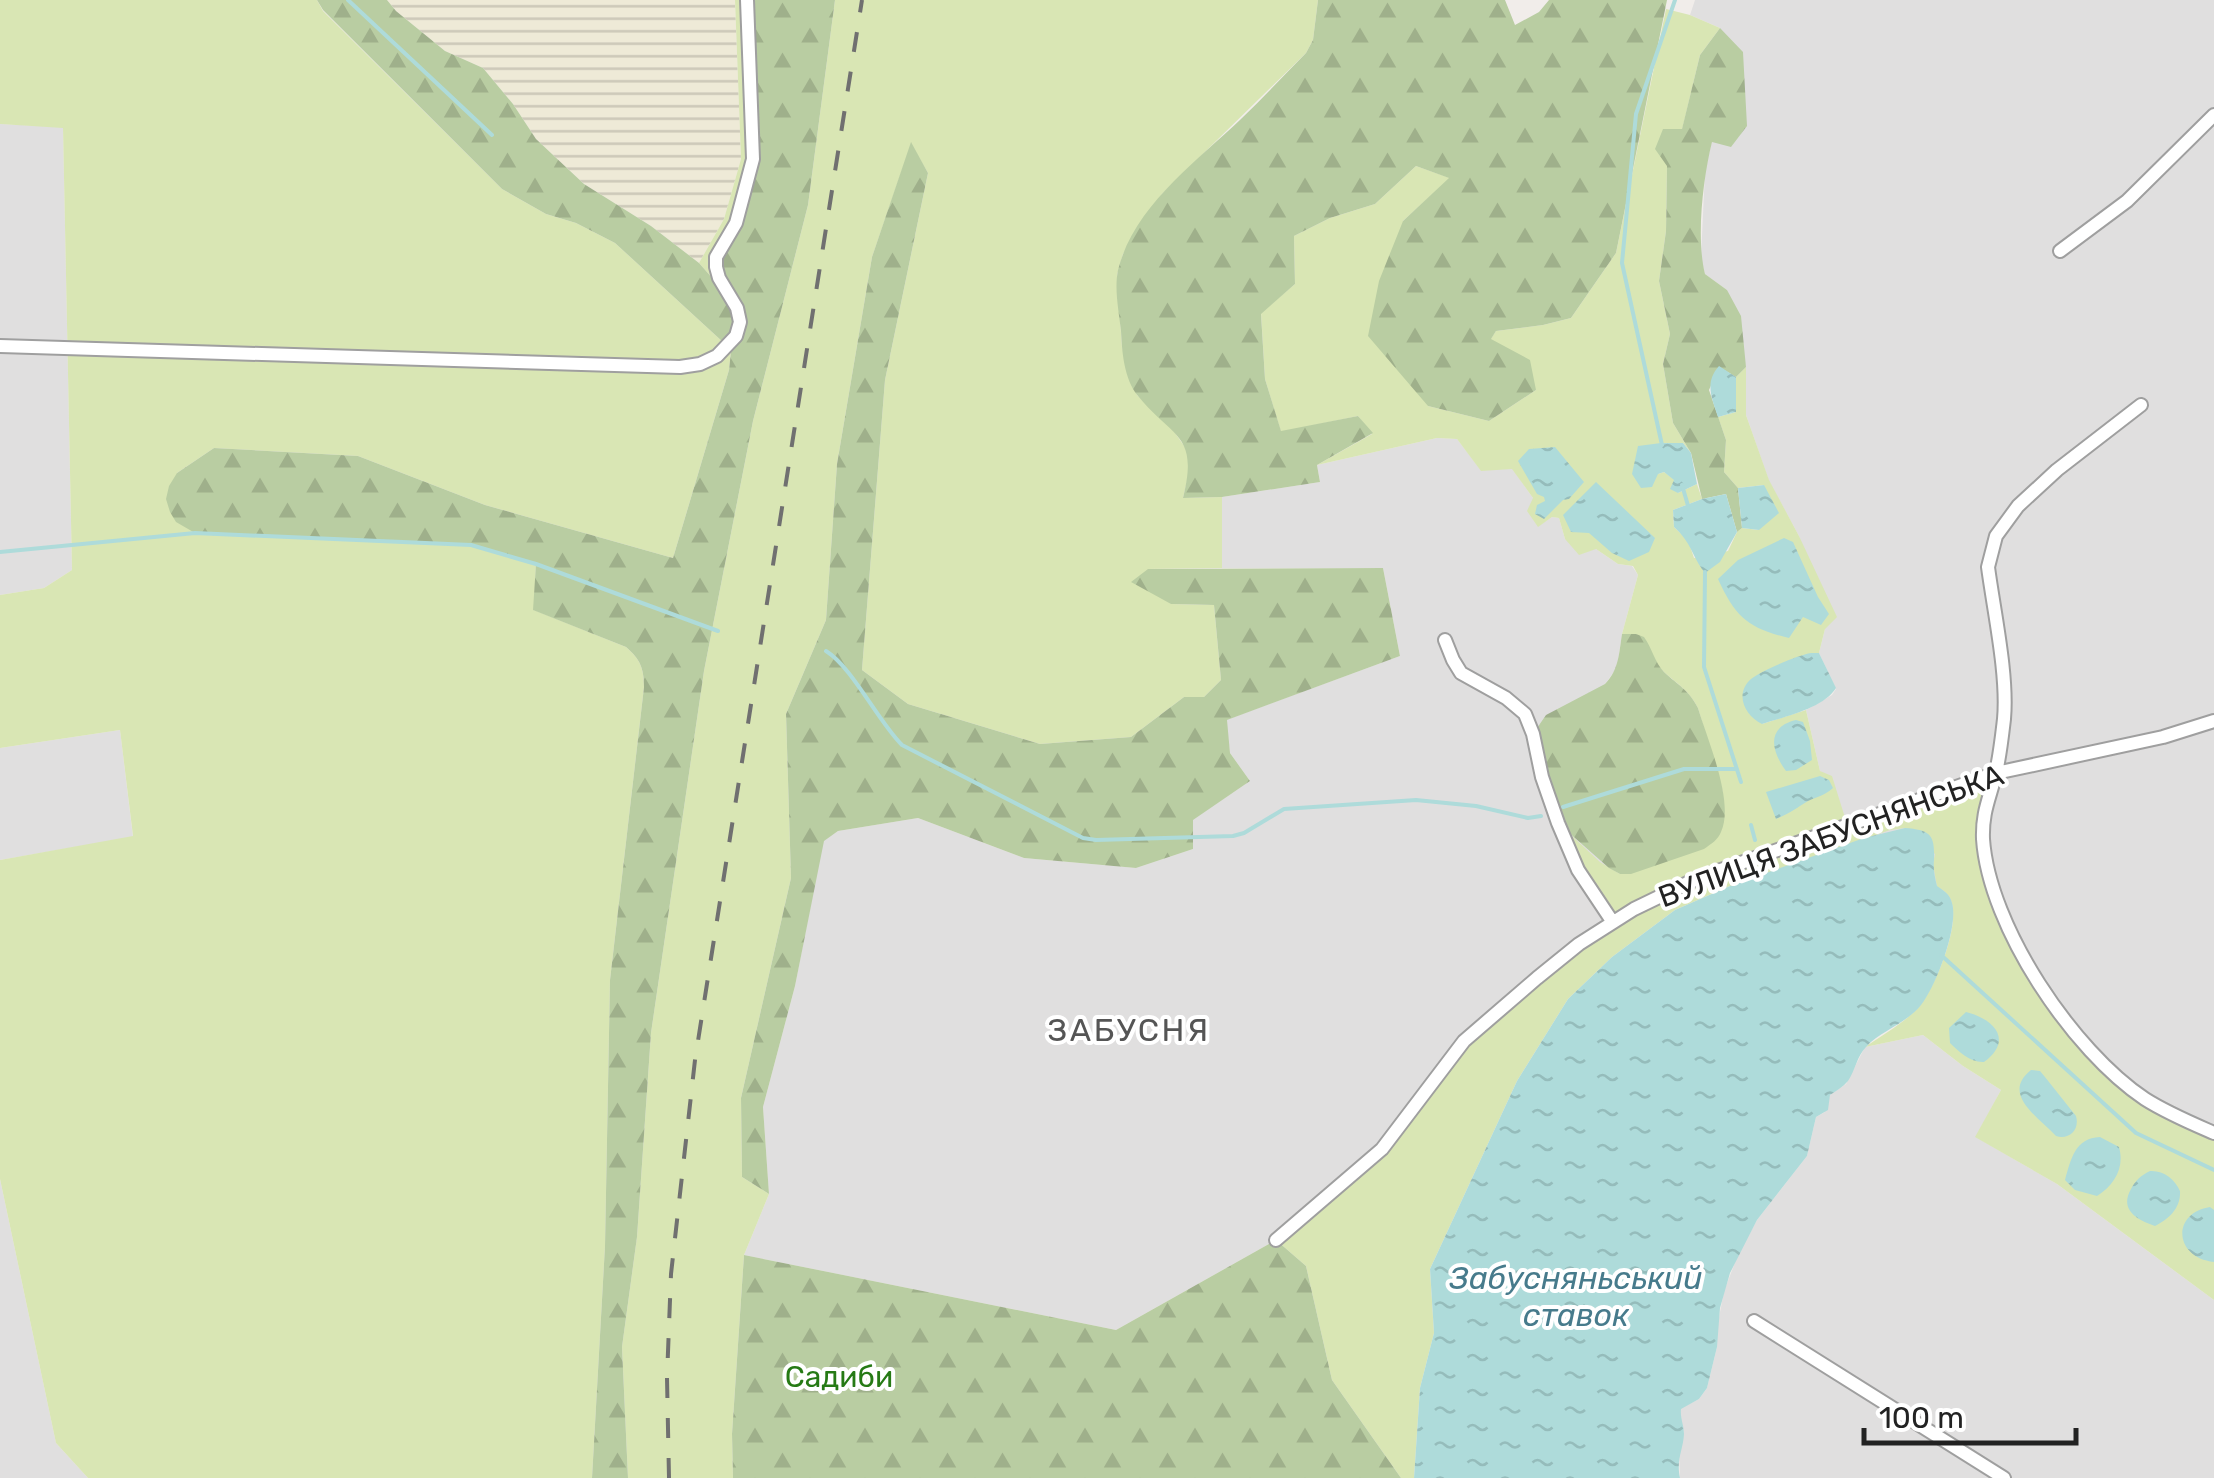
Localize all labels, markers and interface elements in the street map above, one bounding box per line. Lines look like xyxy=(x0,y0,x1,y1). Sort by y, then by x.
street label: ВУЛИЦЯ ЗАБУСНЯНСЬКА xyxy=(1654,757,2008,915)
district label: ЗАБУСНЯ xyxy=(1047,1011,1211,1049)
water label: Забусняньський ставок xyxy=(1448,1259,1703,1334)
park label: Садиби xyxy=(785,1359,893,1395)
scale bar xyxy=(1864,1383,2076,1445)
text: 100 m xyxy=(1879,1400,1964,1436)

